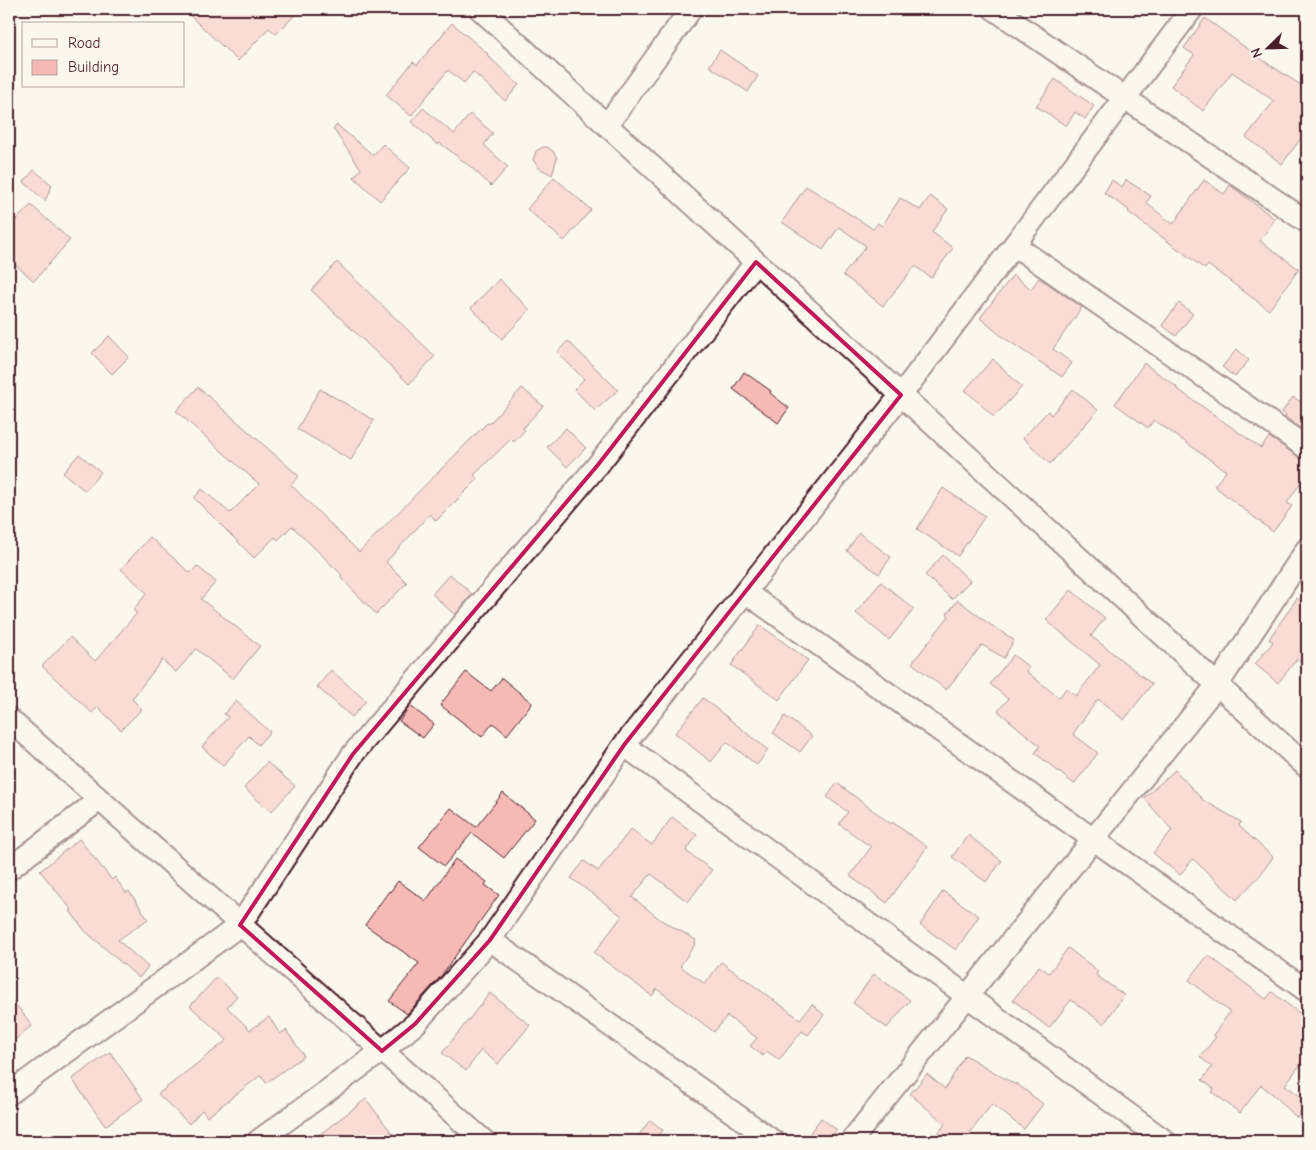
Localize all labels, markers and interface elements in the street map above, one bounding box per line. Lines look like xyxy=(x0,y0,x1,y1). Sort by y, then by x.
legend xyxy=(22,22,185,88)
north arrow xyxy=(1244,22,1294,72)
text: Road xyxy=(68,34,100,52)
text: N xyxy=(1247,45,1266,60)
text: Building xyxy=(68,58,119,76)

